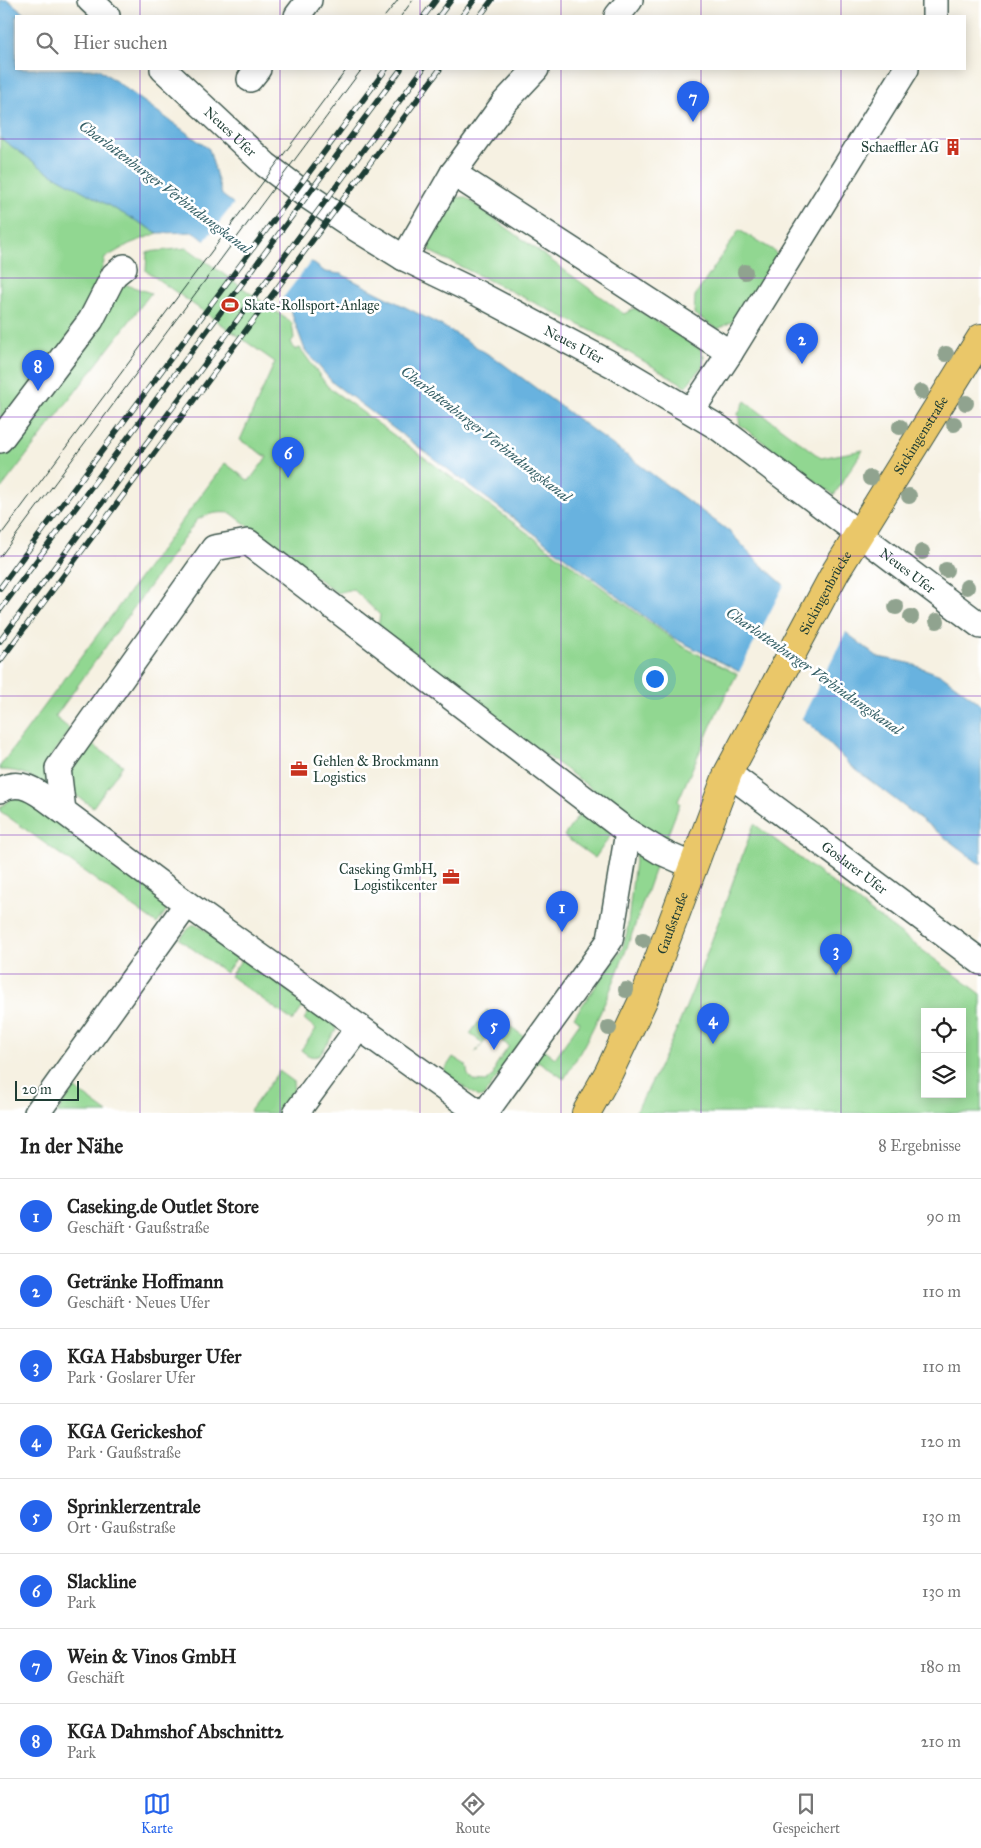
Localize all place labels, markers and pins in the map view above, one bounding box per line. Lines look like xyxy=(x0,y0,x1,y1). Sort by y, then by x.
pin: 7 xyxy=(677,81,709,122)
building icon: Schaeffler AG xyxy=(943,137,963,157)
place label: Schaeffler AG xyxy=(861,139,939,156)
sports icon: Skate-Rollsport-Anlage xyxy=(220,295,240,315)
place label: Skate-Rollsport-Anlage xyxy=(244,297,380,314)
pin: 2 xyxy=(786,323,818,364)
pin: 8 xyxy=(22,350,54,391)
pin: 6 xyxy=(272,437,304,478)
place label: Gehlen & Brockmann Logistics xyxy=(313,753,439,786)
office icon: Gehlen & Brockmann Logistics xyxy=(289,759,309,779)
place label: Caseking GmbH, Logistikcenter xyxy=(339,861,438,894)
office icon: Caseking GmbH, Logistikcenter xyxy=(441,867,461,887)
pin: 1 xyxy=(546,891,578,932)
pin: 3 xyxy=(820,934,852,975)
pin: 4 xyxy=(697,1003,729,1044)
pin: 5 xyxy=(478,1009,510,1050)

